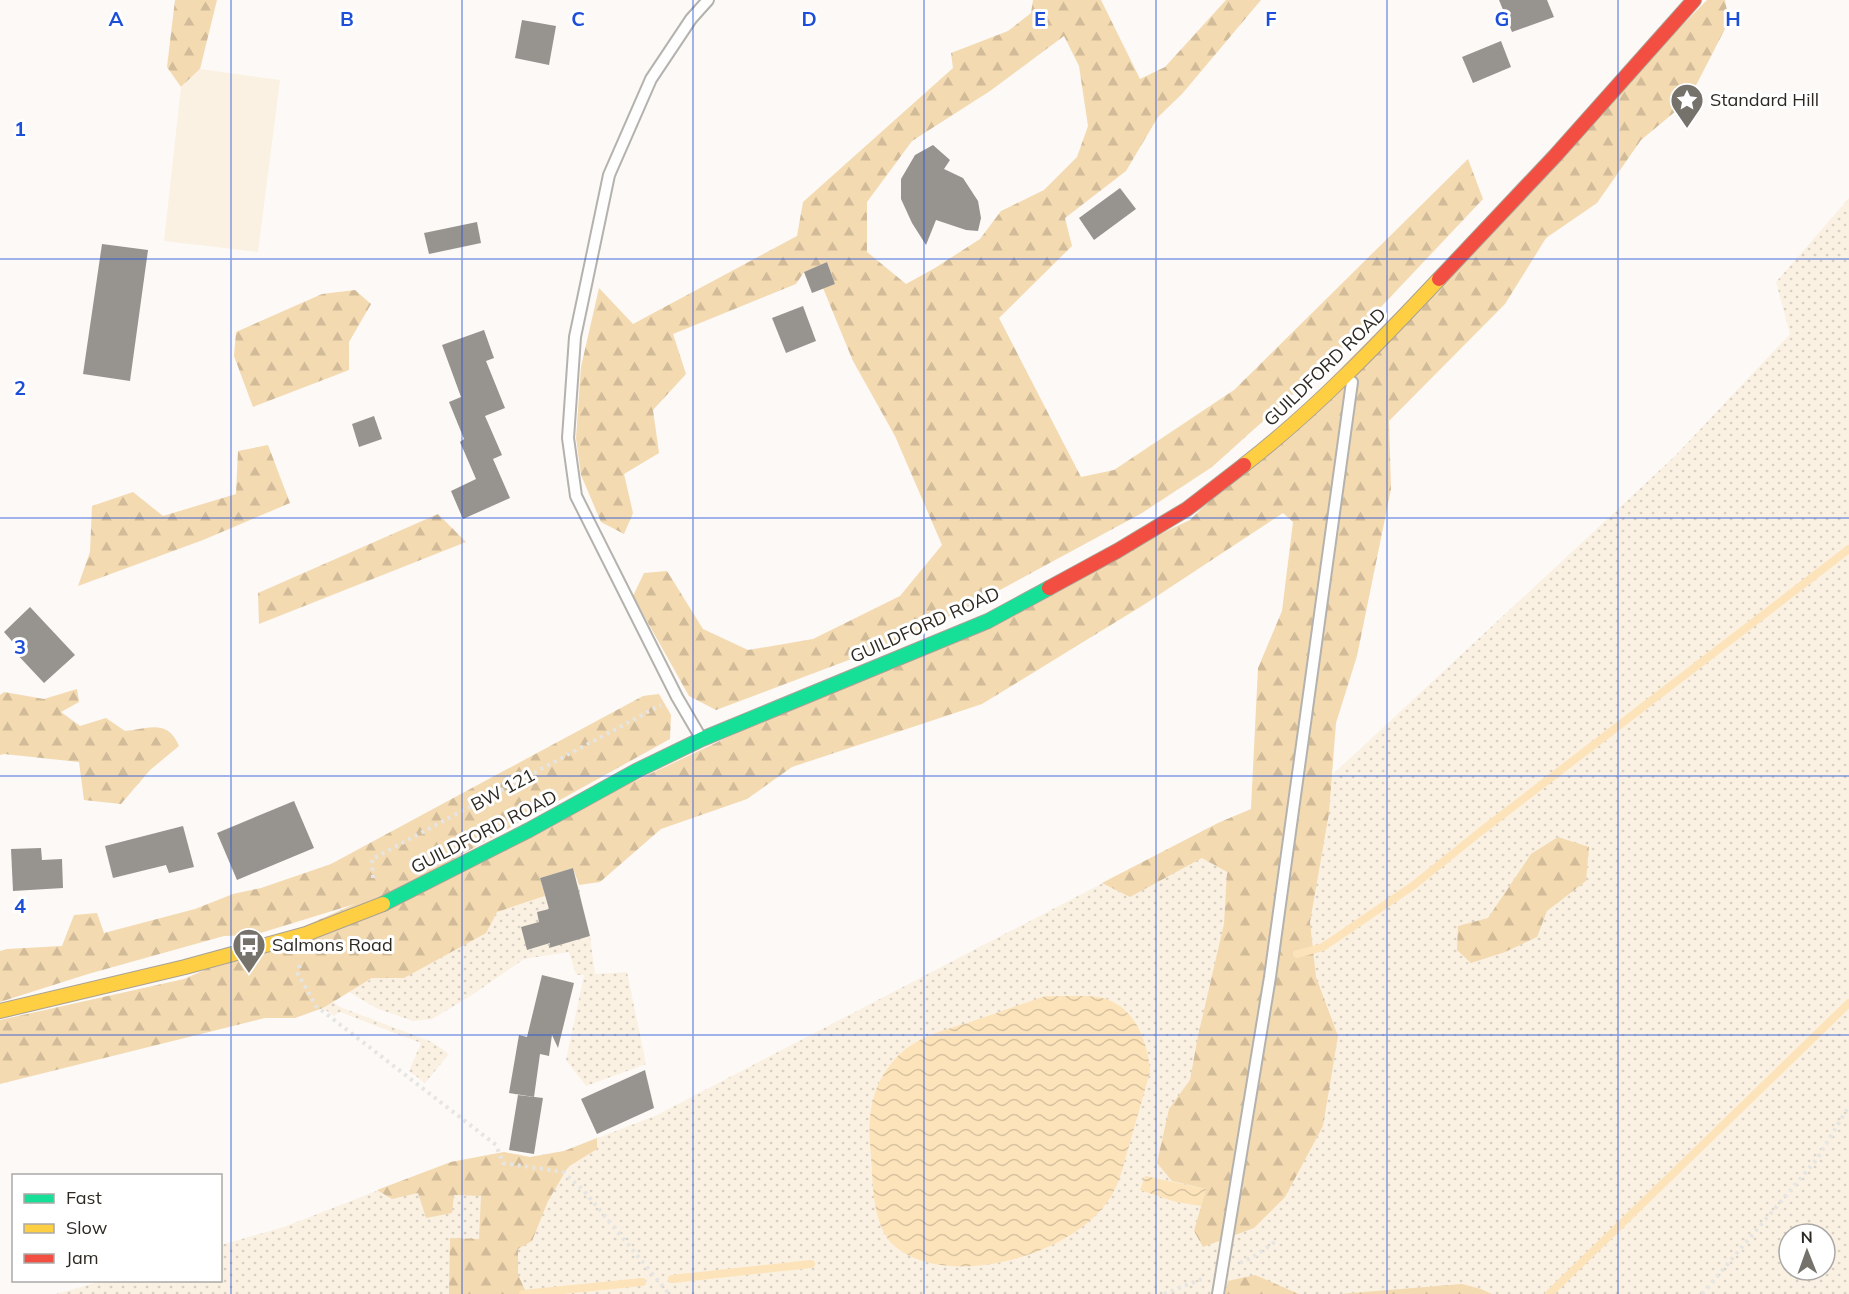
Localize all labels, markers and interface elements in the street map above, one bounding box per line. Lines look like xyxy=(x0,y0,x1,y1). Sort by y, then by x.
text: A xyxy=(109,6,124,31)
text: B xyxy=(340,6,354,31)
text: C xyxy=(571,6,585,31)
text: D xyxy=(801,6,817,31)
text: E xyxy=(1034,6,1046,31)
text: F xyxy=(1265,6,1277,31)
text: G xyxy=(1495,6,1509,31)
text: H xyxy=(1725,6,1741,31)
place icon: Standard Hill xyxy=(1669,82,1705,129)
place label: Standard Hill xyxy=(1710,88,1819,111)
text: 1 xyxy=(14,116,26,141)
street label: GUILDFORD ROAD xyxy=(1259,302,1391,431)
text: 2 xyxy=(14,375,26,400)
street label: GUILDFORD ROAD xyxy=(846,581,1003,668)
text: 3 xyxy=(14,634,26,659)
street label: BW 121 xyxy=(467,763,539,816)
street label: GUILDFORD ROAD xyxy=(407,785,561,878)
text: 4 xyxy=(14,893,26,918)
bus stop icon: Salmons Road xyxy=(231,927,267,974)
place label: Salmons Road xyxy=(272,933,393,956)
legend xyxy=(12,1174,222,1282)
text: Fast xyxy=(66,1186,102,1209)
text: Slow xyxy=(66,1216,108,1239)
north arrow xyxy=(1777,1222,1837,1282)
text: N xyxy=(1801,1227,1813,1247)
text: Jam xyxy=(66,1246,99,1269)

